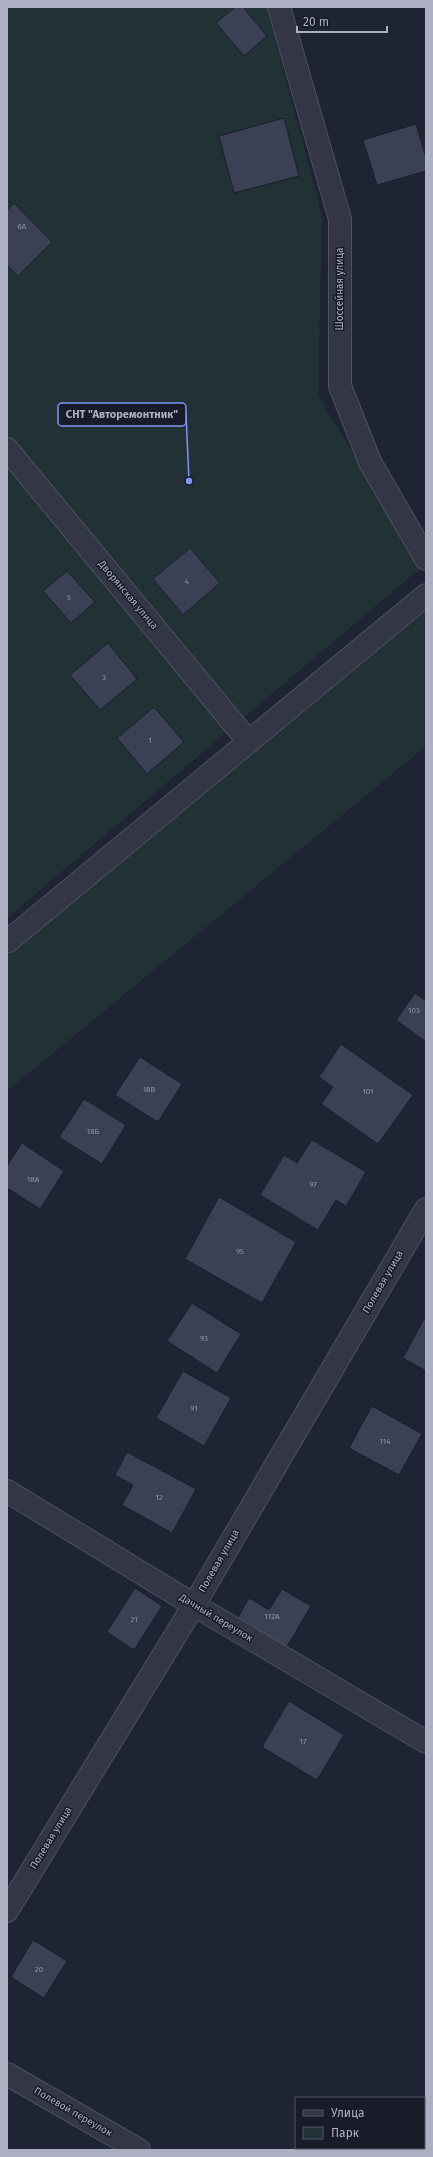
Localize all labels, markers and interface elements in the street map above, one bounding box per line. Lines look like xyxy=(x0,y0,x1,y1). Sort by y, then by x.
scale bar xyxy=(297,8,387,34)
text: 20 m xyxy=(303,15,329,29)
house number: 6А xyxy=(18,222,27,231)
street label: Шоссейная улица xyxy=(334,247,346,331)
callout: СНТ "Авторемонтник" xyxy=(58,403,186,426)
text: СНТ "Авторемонтник" xyxy=(66,408,178,421)
street label: Дворянская улица xyxy=(95,557,160,632)
house number: 4 xyxy=(185,577,190,586)
house number: 5 xyxy=(67,593,71,602)
house number: 3 xyxy=(102,673,106,682)
house number: 1 xyxy=(148,736,152,745)
house number: 103 xyxy=(408,1006,420,1015)
house number: 18В xyxy=(143,1085,155,1094)
house number: 101 xyxy=(362,1087,374,1096)
house number: 18Б xyxy=(87,1127,100,1136)
house number: 18А xyxy=(27,1175,40,1184)
house number: 97 xyxy=(309,1180,317,1189)
house number: 95 xyxy=(236,1247,244,1256)
street label: Полевая улица xyxy=(360,1248,406,1316)
house number: 93 xyxy=(200,1334,208,1343)
house number: 91 xyxy=(190,1404,198,1413)
house number: 114 xyxy=(379,1437,391,1446)
house number: 12 xyxy=(155,1493,163,1502)
street label: Полевая улица xyxy=(196,1527,242,1595)
street label: Дачный переулок xyxy=(176,1591,255,1645)
house number: 112А xyxy=(264,1612,280,1621)
house number: 21 xyxy=(130,1615,138,1624)
house number: 17 xyxy=(299,1737,307,1746)
street label: Полевая улица xyxy=(28,1805,74,1871)
house number: 20 xyxy=(35,1965,44,1974)
street label: Полевой переулок xyxy=(32,2085,115,2140)
legend xyxy=(295,2097,425,2149)
text: Улица xyxy=(331,2106,365,2120)
text: Парк xyxy=(331,2126,360,2140)

